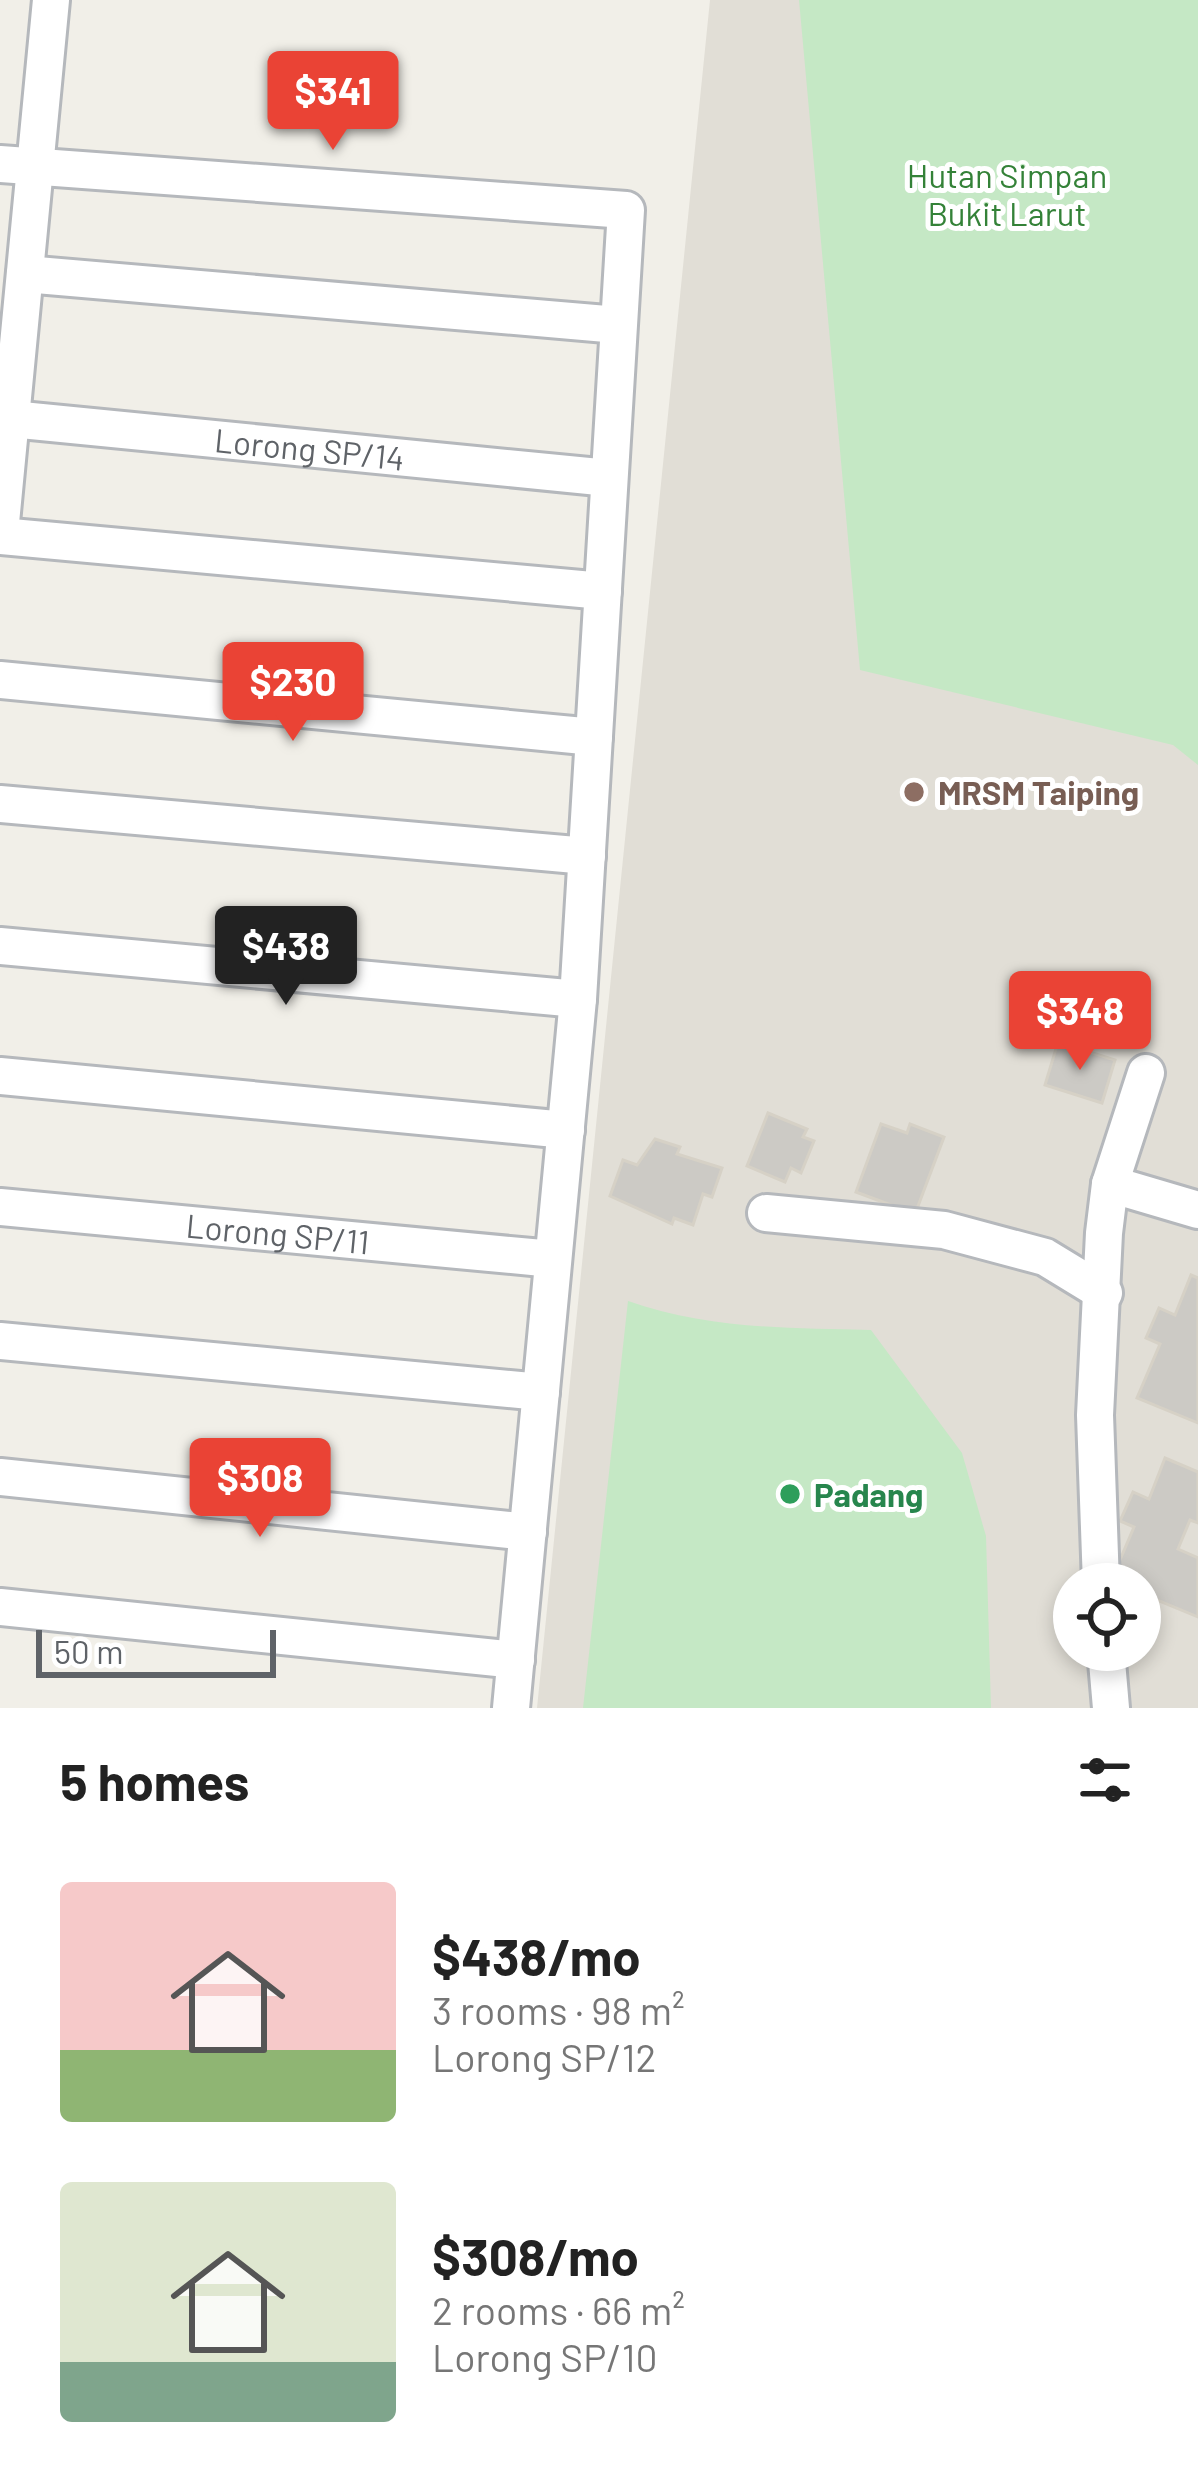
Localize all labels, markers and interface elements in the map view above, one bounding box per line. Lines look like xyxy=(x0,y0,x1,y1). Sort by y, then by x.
pin: $341 xyxy=(262,51,404,153)
text: $341 xyxy=(294,66,372,113)
park label: Hutan Simpan Bukit Larut xyxy=(907,155,1107,233)
street label: Lorong SP/14 xyxy=(213,419,406,478)
pin: $230 xyxy=(222,642,364,744)
text: $230 xyxy=(250,657,336,704)
place label: MRSM Taiping xyxy=(938,772,1139,812)
marker: MRSM Taiping xyxy=(901,779,927,805)
pin: $438 xyxy=(215,906,357,1008)
text: $438 xyxy=(242,921,330,968)
pin: $348 xyxy=(1009,971,1151,1073)
text: $348 xyxy=(1036,986,1124,1033)
street label: Lorong SP/11 xyxy=(184,1205,371,1262)
pin: $308 xyxy=(189,1438,331,1540)
text: $308 xyxy=(217,1453,303,1500)
place label: Padang xyxy=(814,1474,923,1514)
marker: Padang xyxy=(777,1481,803,1507)
map controls xyxy=(1053,1563,1161,1671)
button: locate xyxy=(1053,1563,1161,1671)
scale bar xyxy=(36,1624,276,1677)
text: 50 m xyxy=(54,1631,124,1671)
icon: filters xyxy=(1072,1747,1138,1813)
text: 5 homes xyxy=(60,1750,249,1811)
text: $438/mo xyxy=(432,1925,641,1986)
icon: home xyxy=(156,1930,300,2074)
text: 3 rooms · 98 m² xyxy=(432,1986,685,2033)
text: Lorong SP/12 xyxy=(432,2033,656,2080)
text: $308/mo xyxy=(432,2225,639,2286)
icon: home xyxy=(156,2230,300,2374)
text: 2 rooms · 66 m² xyxy=(432,2286,685,2333)
text: Lorong SP/10 xyxy=(432,2333,658,2380)

